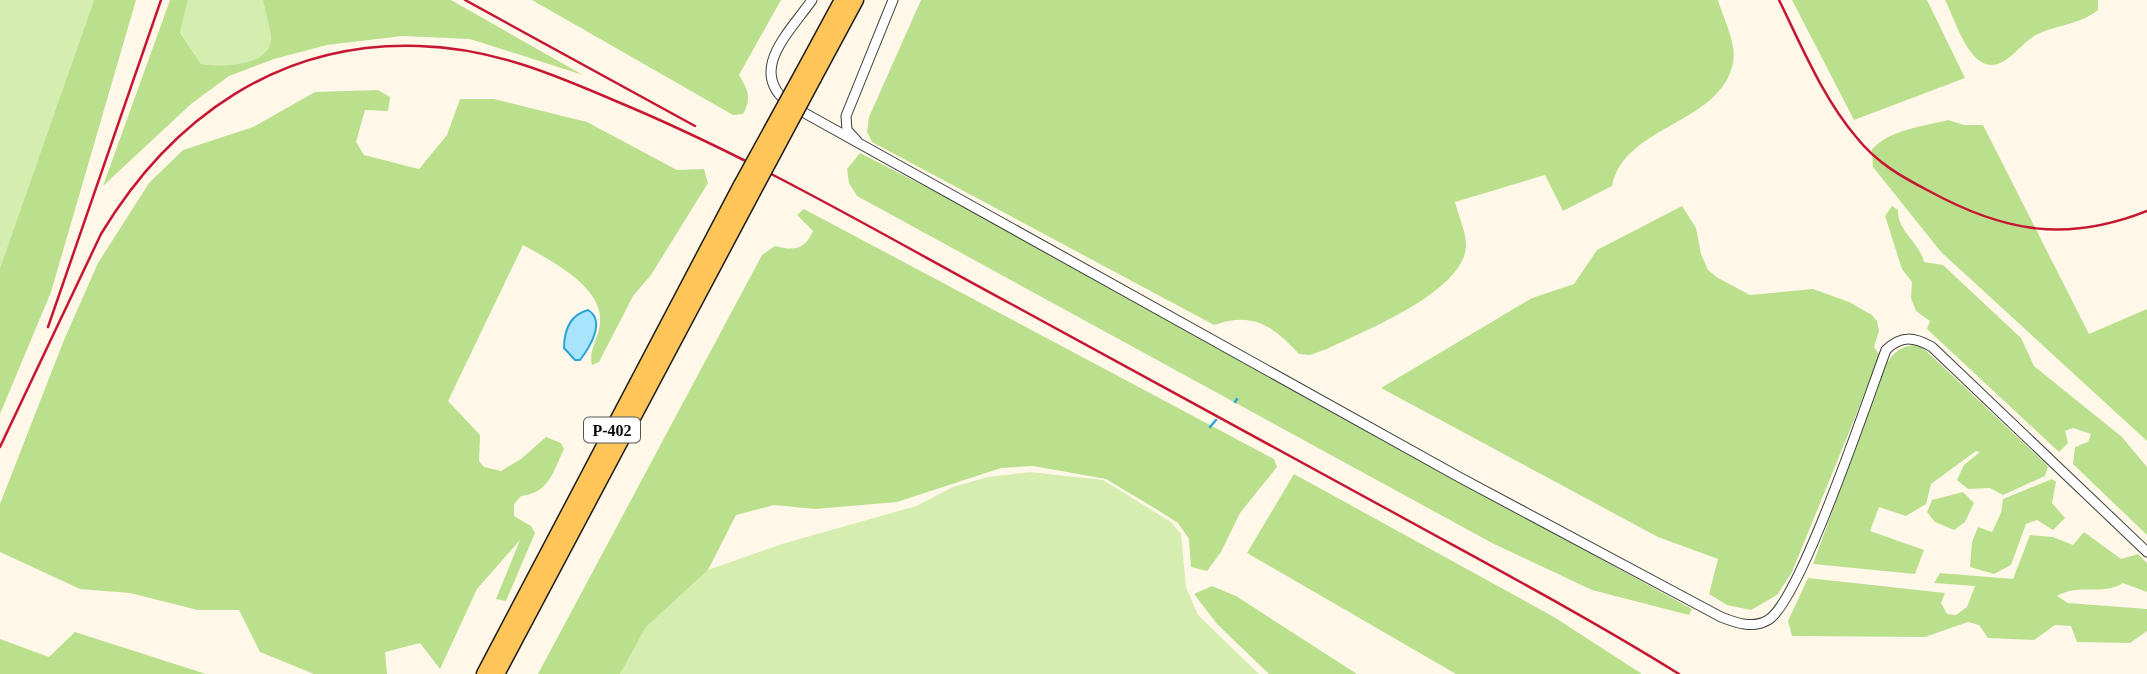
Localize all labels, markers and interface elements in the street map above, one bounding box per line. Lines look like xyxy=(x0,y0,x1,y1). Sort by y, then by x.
road number: Р-402 xyxy=(584,418,640,442)

